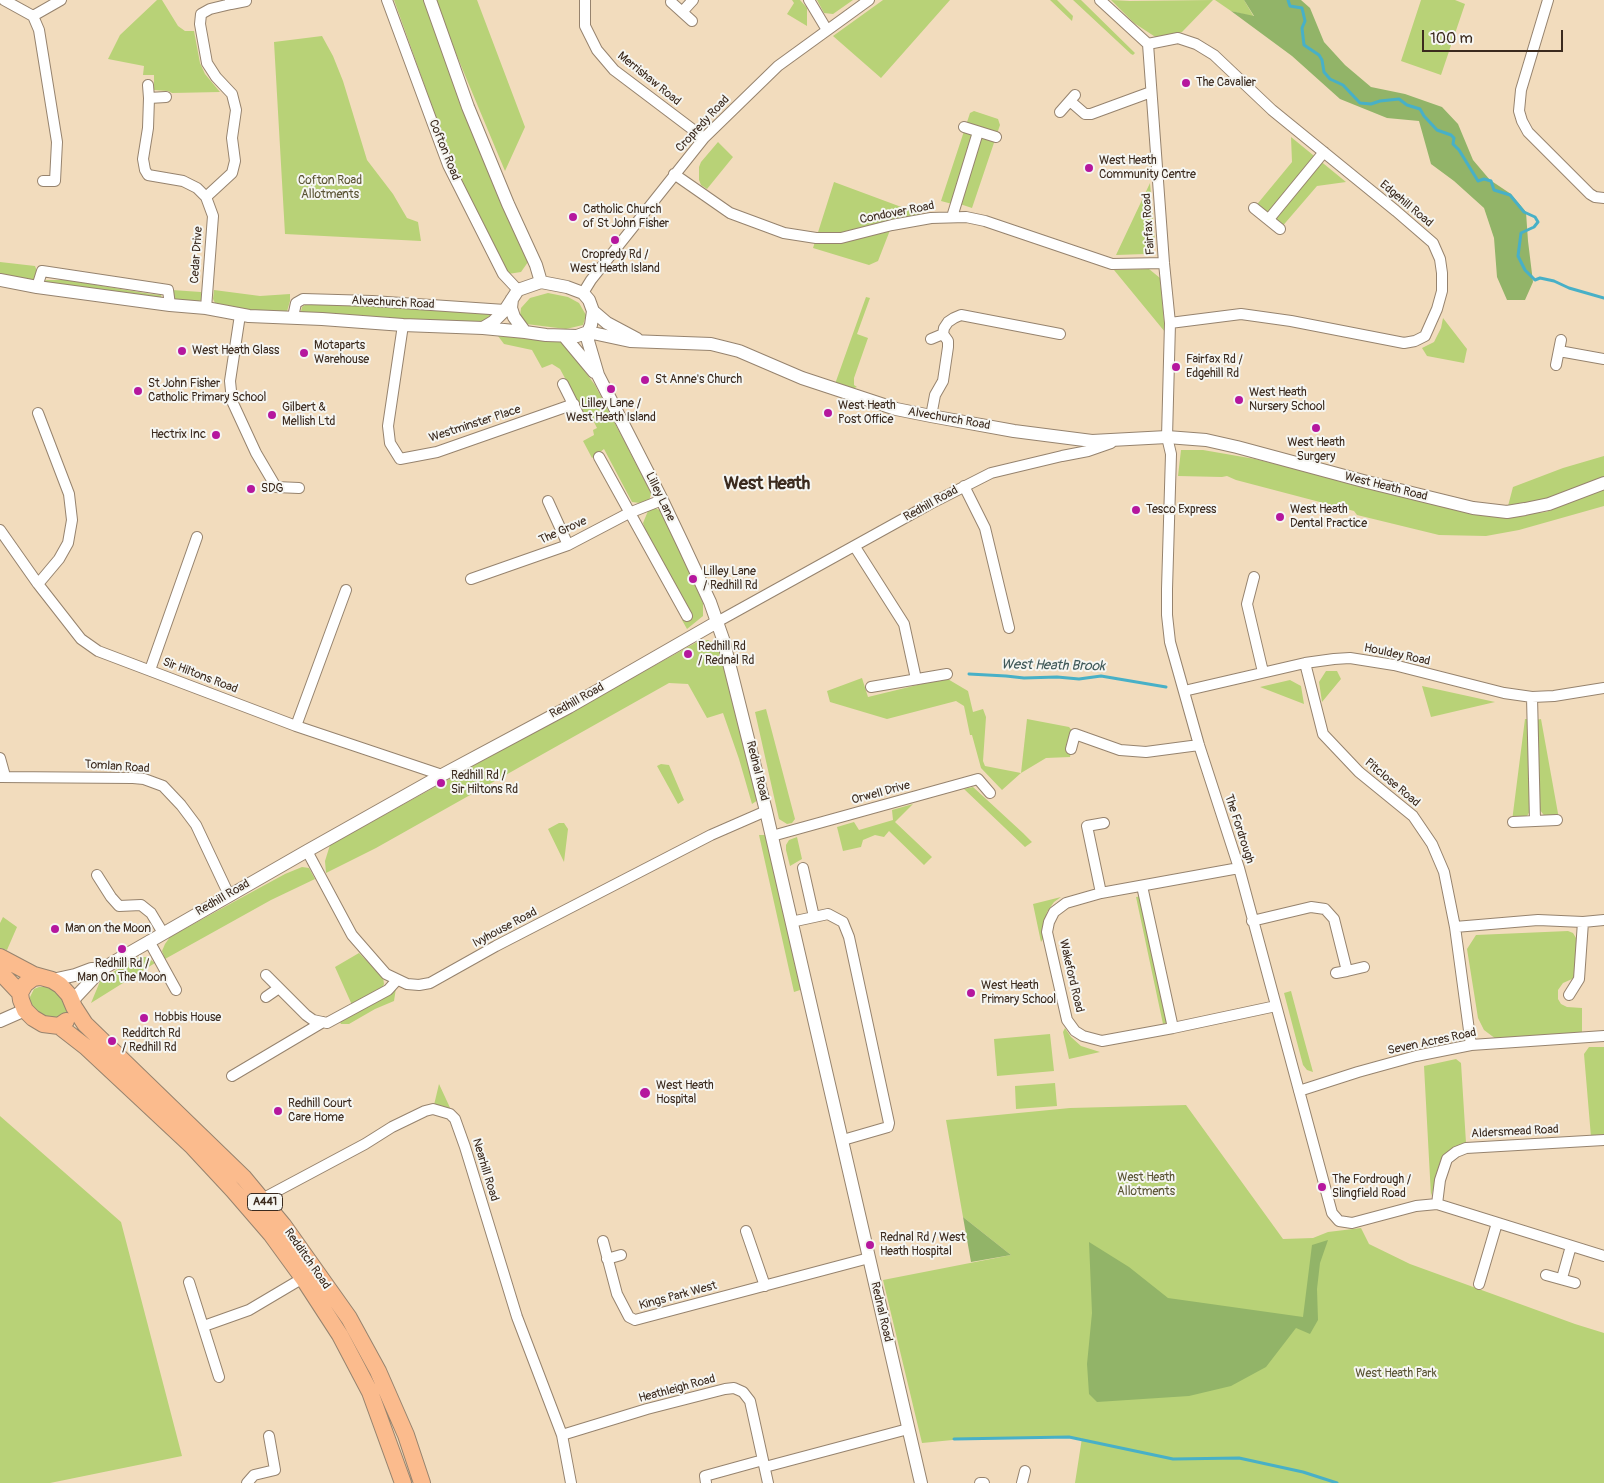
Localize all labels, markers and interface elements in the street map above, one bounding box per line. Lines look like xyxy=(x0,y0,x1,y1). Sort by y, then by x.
scale bar xyxy=(1424,20,1565,52)
text: 100 m xyxy=(1430,29,1473,48)
street label: Merrishaw Road xyxy=(614,49,684,109)
place label: The Cavalier xyxy=(1196,76,1256,90)
marker: The Cavalier xyxy=(1180,77,1192,89)
street label: Cropredy Road xyxy=(673,93,733,155)
street label: Cofton Road xyxy=(425,118,463,182)
place label: West Heath Community Centre xyxy=(1099,154,1196,182)
marker: West Heath Community Centre xyxy=(1083,162,1095,174)
park label: Cofton Road Allotments xyxy=(298,174,362,202)
street label: Edgehill Road xyxy=(1376,178,1436,230)
street label: Fairfax Road xyxy=(1140,193,1158,255)
street label: Condover Road xyxy=(858,199,936,227)
place label: Catholic Church of St John Fisher xyxy=(583,203,669,231)
marker: Catholic Church of St John Fisher xyxy=(567,211,579,223)
street label: Cedar Drive xyxy=(188,226,206,284)
marker: Cropredy Rd / West Heath Island xyxy=(609,234,621,246)
place label: Cropredy Rd / West Heath Island xyxy=(570,248,660,276)
street label: Alvechurch Road xyxy=(351,294,435,312)
place label: Motaparts Warehouse xyxy=(314,339,369,367)
place label: West Heath Glass xyxy=(192,344,279,358)
marker: West Heath Glass xyxy=(176,345,188,357)
marker: Motaparts Warehouse xyxy=(298,347,310,359)
place label: Fairfax Rd / Edgehill Rd xyxy=(1186,353,1243,381)
marker: Fairfax Rd / Edgehill Rd xyxy=(1170,361,1182,373)
place label: St Anne's Church xyxy=(655,373,742,387)
marker: St Anne's Church xyxy=(639,374,651,386)
place label: St John Fisher Catholic Primary School xyxy=(148,377,266,405)
marker: Lilley Lane / West Heath Island xyxy=(605,383,617,395)
marker: St John Fisher Catholic Primary School xyxy=(132,385,144,397)
place label: West Heath Nursery School xyxy=(1249,386,1325,414)
marker: West Heath Nursery School xyxy=(1233,394,1245,406)
place label: Lilley Lane / West Heath Island xyxy=(566,397,656,425)
place label: West Heath Post Office xyxy=(838,399,896,427)
place label: Gilbert & Mellish Ltd xyxy=(282,401,335,429)
street label: Westminster Place xyxy=(427,402,523,446)
street label: Alvechurch Road xyxy=(907,405,991,433)
marker: West Heath Post Office xyxy=(822,407,834,419)
marker: Gilbert & Mellish Ltd xyxy=(266,409,278,421)
marker: West Heath Surgery xyxy=(1310,422,1322,434)
place label: Hectrix Inc xyxy=(151,428,206,442)
marker: Hectrix Inc xyxy=(210,429,222,441)
place label: West Heath Surgery xyxy=(1287,436,1345,464)
street label: Lilley Lane xyxy=(642,470,678,524)
street label: West Heath Road xyxy=(1343,470,1429,504)
district label: West Heath xyxy=(724,473,810,495)
place label: SDG xyxy=(261,482,283,496)
marker: SDG xyxy=(245,483,257,495)
street label: Redhill Road xyxy=(901,483,961,525)
place label: Tesco Express xyxy=(1146,503,1216,517)
place label: West Heath Dental Practice xyxy=(1290,503,1367,531)
marker: Tesco Express xyxy=(1130,504,1142,516)
marker: West Heath Dental Practice xyxy=(1274,511,1286,523)
street label: The Grove xyxy=(537,514,589,548)
place label: Lilley Lane / Redhill Rd xyxy=(703,565,758,593)
marker: Lilley Lane / Redhill Rd xyxy=(687,573,699,585)
place label: Redhill Rd / Rednal Rd xyxy=(698,640,754,668)
street label: Houldey Road xyxy=(1363,641,1431,669)
marker: Redhill Rd / Rednal Rd xyxy=(682,648,694,660)
street label: Sir Hiltons Road xyxy=(160,655,240,697)
water label: West Heath Brook xyxy=(1001,657,1105,675)
street label: Redhill Road xyxy=(547,680,607,722)
street label: Rednal Road xyxy=(743,739,771,803)
street label: Pitclose Road xyxy=(1361,756,1423,810)
street label: Tomlan Road xyxy=(84,758,150,776)
place label: Redhill Rd / Sir Hiltons Rd xyxy=(451,769,518,797)
marker: Redhill Rd / Sir Hiltons Rd xyxy=(435,777,447,789)
street label: Orwell Drive xyxy=(850,778,912,808)
street label: The Fordrough xyxy=(1221,792,1257,866)
street label: Redhill Road xyxy=(194,877,252,919)
street label: Ivyhouse Road xyxy=(470,905,540,951)
place label: Man on the Moon xyxy=(65,922,151,936)
marker: Man on the Moon xyxy=(49,923,61,935)
street label: Wakeford Road xyxy=(1056,938,1086,1014)
marker: Redhill Rd / Man On The Moon xyxy=(116,943,128,955)
place label: Redhill Rd / Man On The Moon xyxy=(77,957,167,985)
place label: West Heath Primary School xyxy=(981,979,1056,1007)
marker: West Heath Primary School xyxy=(965,987,977,999)
place label: Hobbis House xyxy=(154,1011,221,1025)
marker: Hobbis House xyxy=(138,1012,150,1024)
street label: Seven Acres Road xyxy=(1386,1026,1478,1058)
place label: Redditch Rd / Redhill Rd xyxy=(122,1027,181,1055)
marker: Redditch Rd / Redhill Rd xyxy=(106,1035,118,1047)
place label: West Heath Hospital xyxy=(656,1079,714,1107)
marker: West Heath Hospital xyxy=(638,1086,652,1100)
place label: Redhill Court Care Home xyxy=(288,1097,352,1125)
marker: Redhill Court Care Home xyxy=(272,1105,284,1117)
street label: Aldersmead Road xyxy=(1471,1123,1559,1141)
street label: Nearhill Road xyxy=(469,1137,501,1203)
park label: West Heath Allotments xyxy=(1117,1171,1175,1199)
place label: The Fordrough / Slingfield Road xyxy=(1332,1173,1411,1201)
marker: The Fordrough / Slingfield Road xyxy=(1316,1181,1328,1193)
road number: A441 xyxy=(248,1194,282,1210)
street label: Redditch Road xyxy=(281,1226,333,1292)
place label: Rednal Rd / West Heath Hospital xyxy=(880,1231,965,1259)
marker: Rednal Rd / West Heath Hospital xyxy=(864,1239,876,1251)
street label: Kings Park West xyxy=(637,1279,719,1313)
street label: Rednal Road xyxy=(867,1280,895,1344)
park label: West Heath Park xyxy=(1355,1367,1437,1381)
street label: Heathleigh Road xyxy=(637,1372,717,1406)

